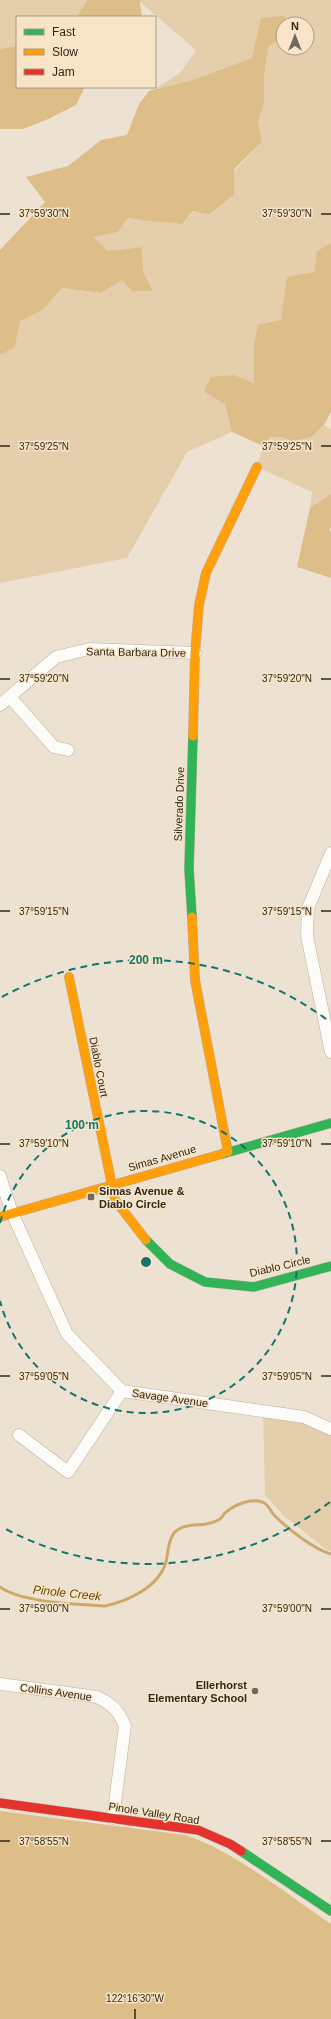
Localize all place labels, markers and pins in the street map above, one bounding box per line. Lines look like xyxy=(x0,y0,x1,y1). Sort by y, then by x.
place label: Simas Avenue & Diablo Circle xyxy=(99,1185,184,1210)
marker: Simas Avenue & Diablo Circle xyxy=(86,1192,96,1202)
centre of rings xyxy=(139,1255,153,1269)
place label: Ellerhorst Elementary School xyxy=(148,1679,247,1704)
marker: Ellerhorst Elementary School xyxy=(250,1686,260,1696)

